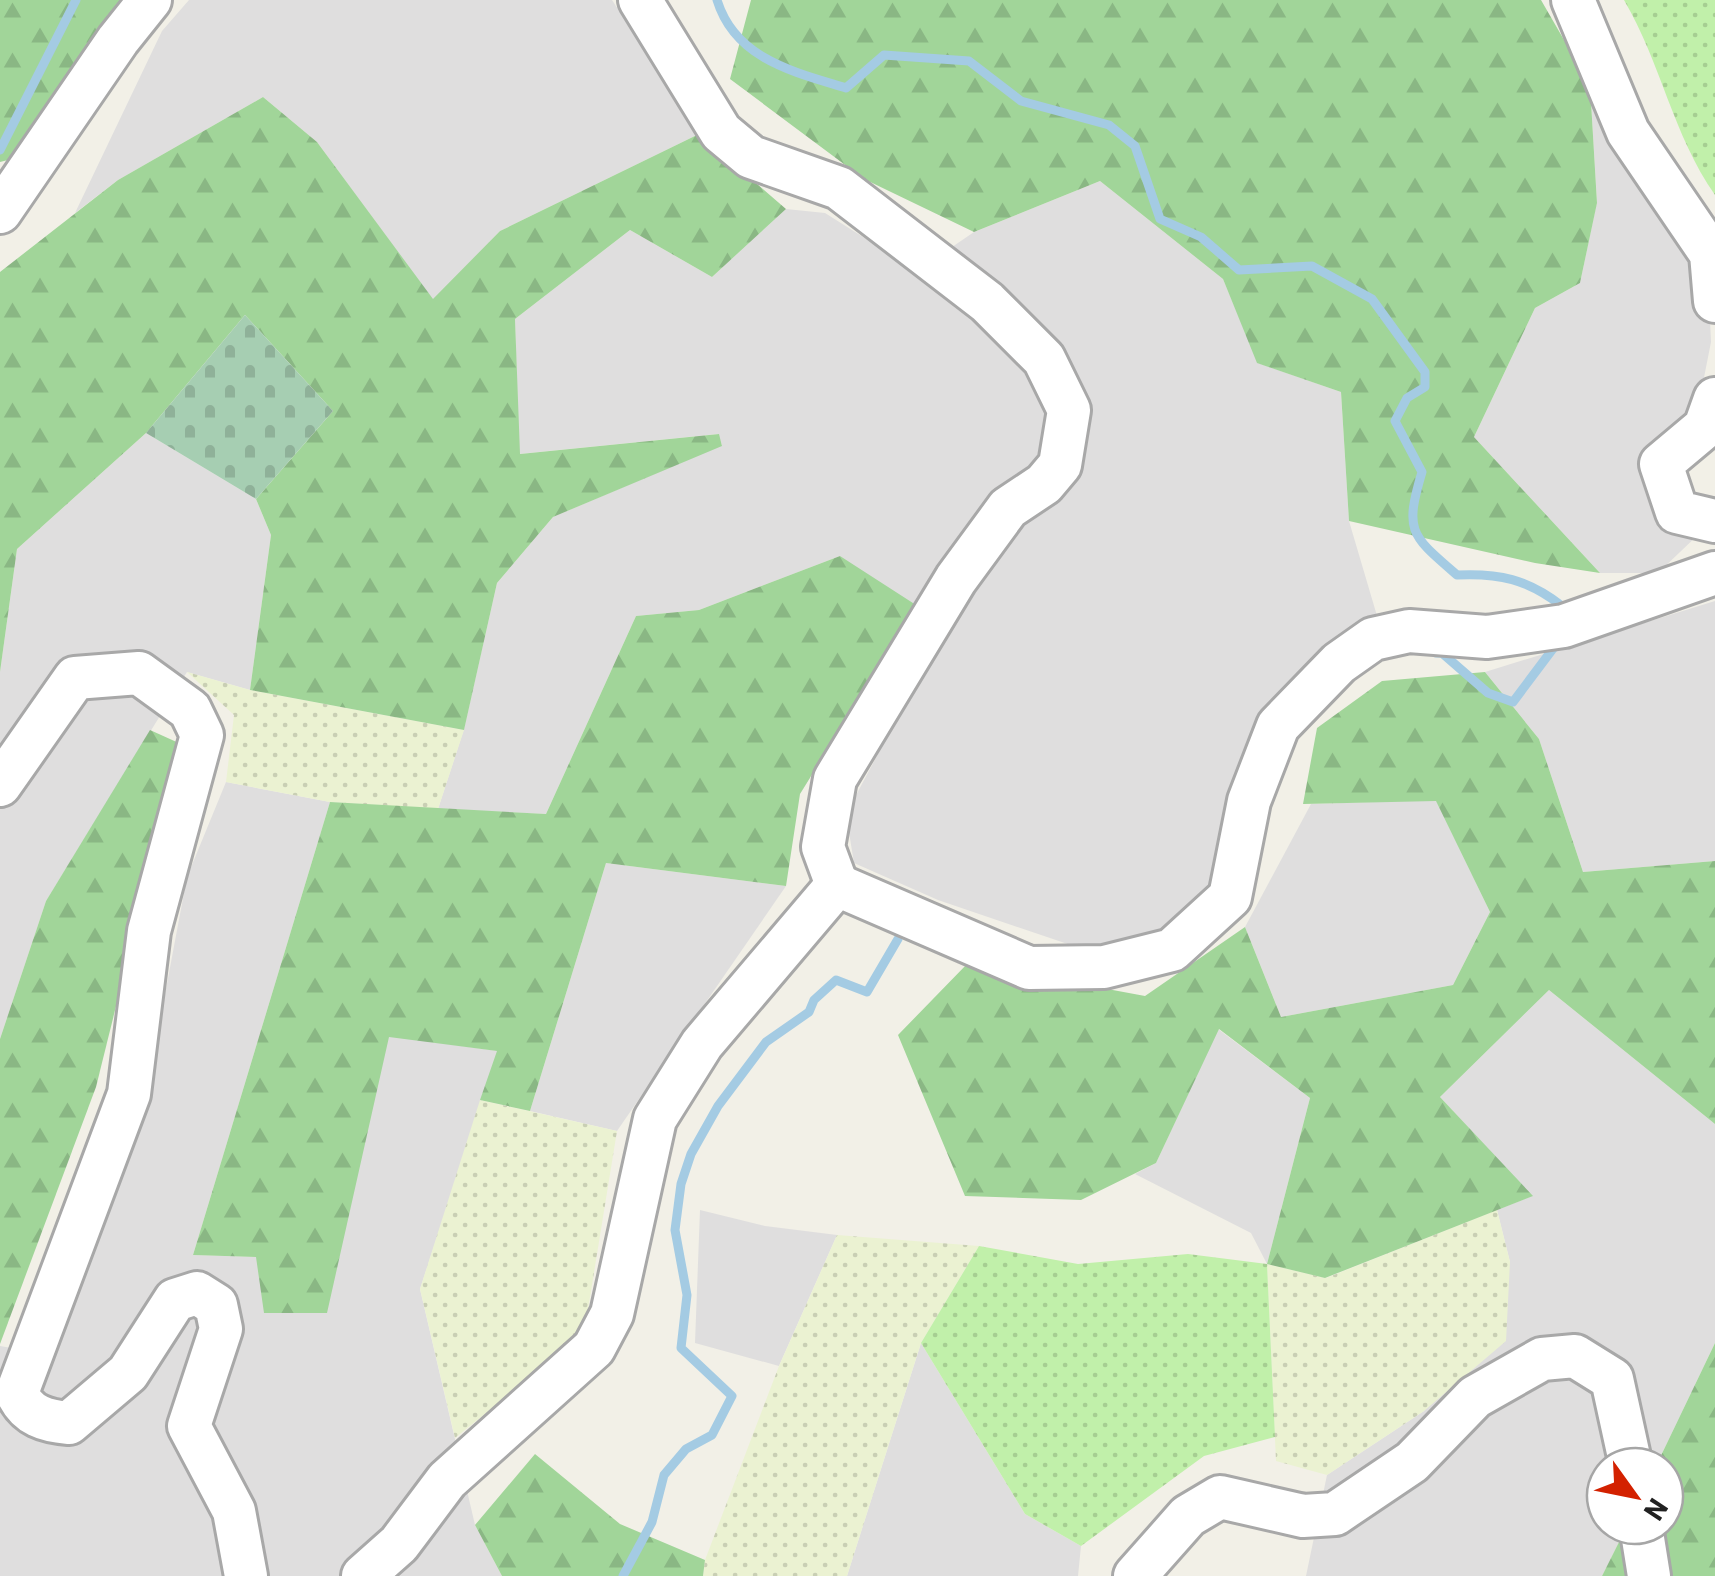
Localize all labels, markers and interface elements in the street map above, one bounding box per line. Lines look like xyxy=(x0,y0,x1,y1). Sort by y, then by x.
north arrow xyxy=(1585,1446,1685,1546)
text: N xyxy=(1637,1493,1676,1527)

